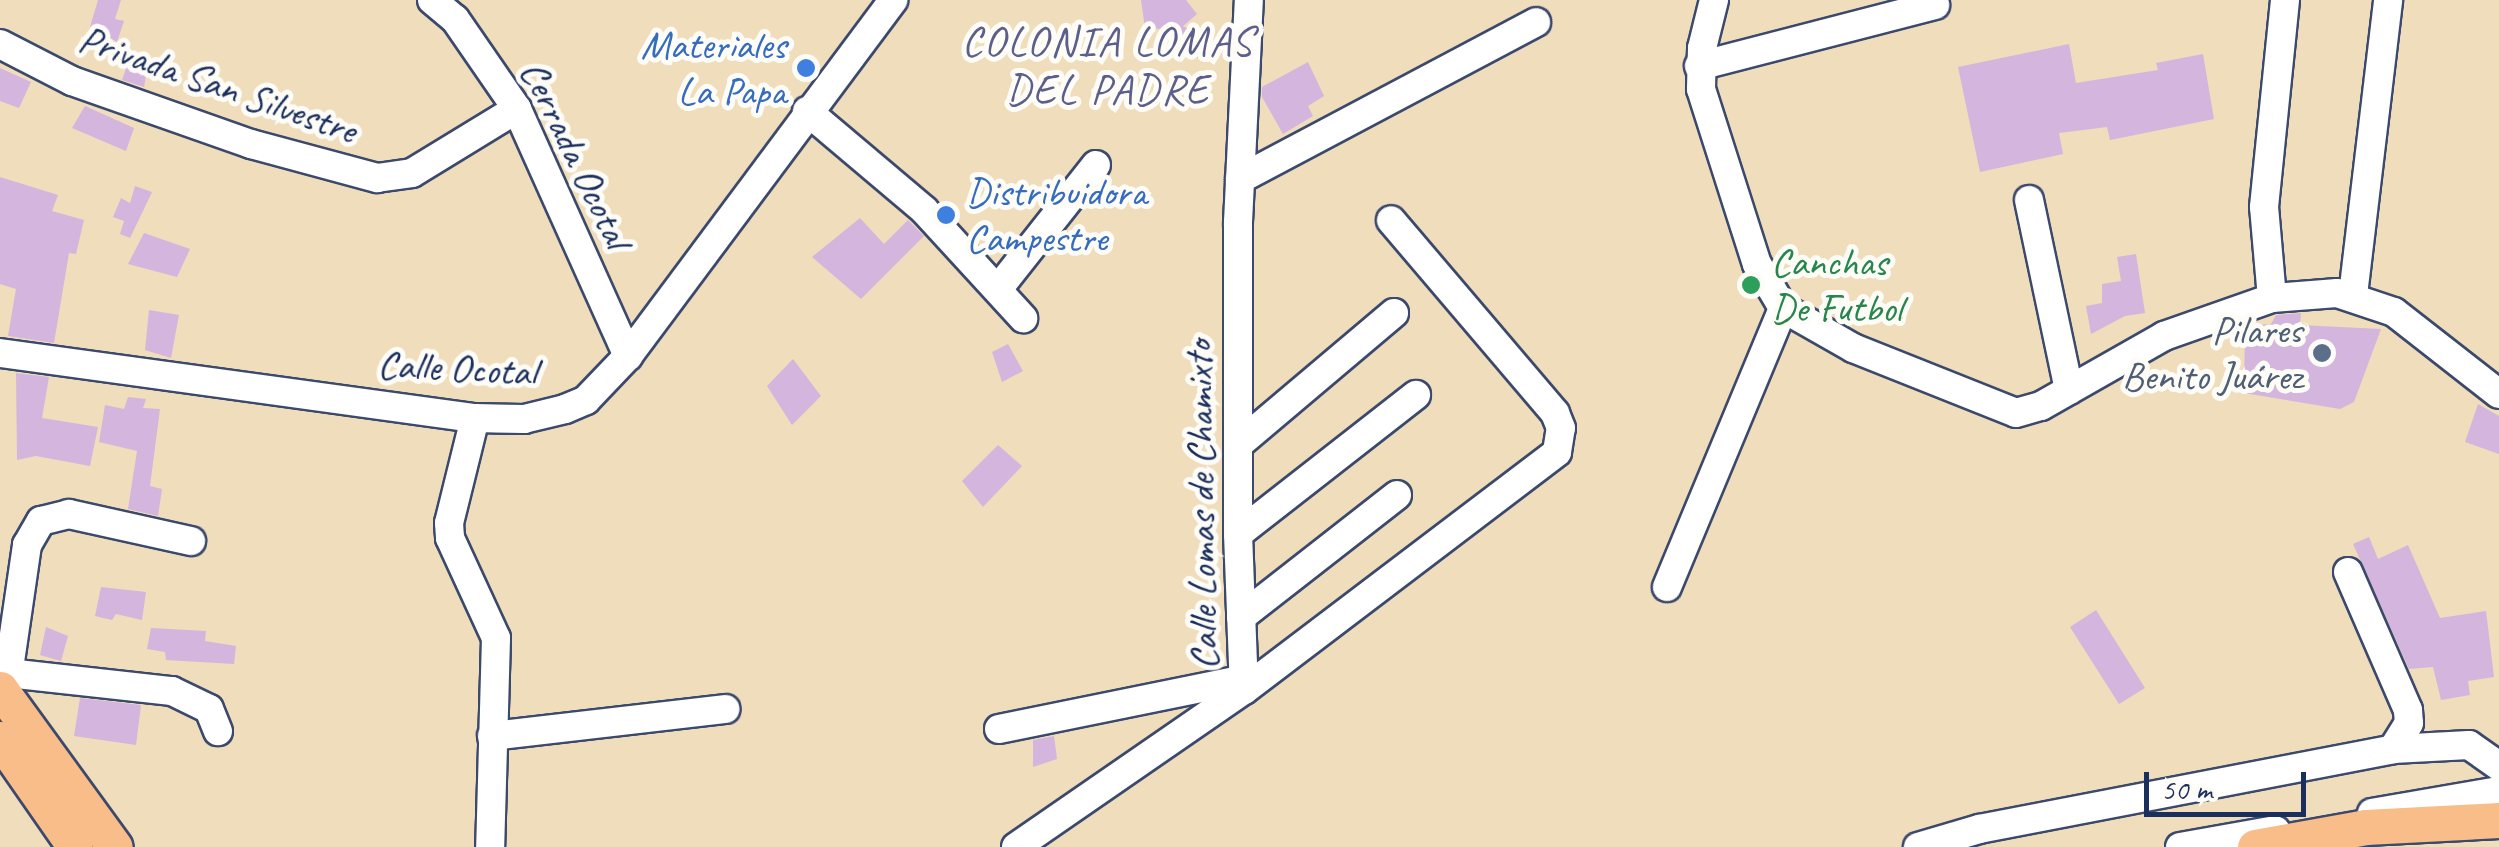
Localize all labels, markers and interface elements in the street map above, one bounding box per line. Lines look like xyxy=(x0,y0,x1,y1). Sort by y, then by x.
street label: Privada San Silvestre xyxy=(73,14,363,154)
district label: COLONIA LOMAS DEL PADRE xyxy=(963,17,1253,116)
place label: Materiales La Papa xyxy=(641,21,786,115)
street label: Cerrada Ocotal xyxy=(510,52,642,256)
marker: Materiales La Papa xyxy=(795,57,817,79)
place label: Distribuidora Campestre xyxy=(966,168,1146,262)
marker: Distribuidora Campestre xyxy=(935,204,957,226)
place label: Canchas De Futbol xyxy=(1771,238,1901,332)
marker: Canchas De Futbol xyxy=(1740,274,1762,296)
place label: Pilares Benito Juárez xyxy=(2122,306,2302,400)
street label: Calle Lomas de Chamixto xyxy=(1174,339,1228,671)
street label: Calle Ocotal xyxy=(377,340,537,396)
marker: Pilares Benito Juárez xyxy=(2311,342,2333,364)
scale bar xyxy=(2149,752,2312,814)
text: 50 m xyxy=(2161,770,2212,808)

